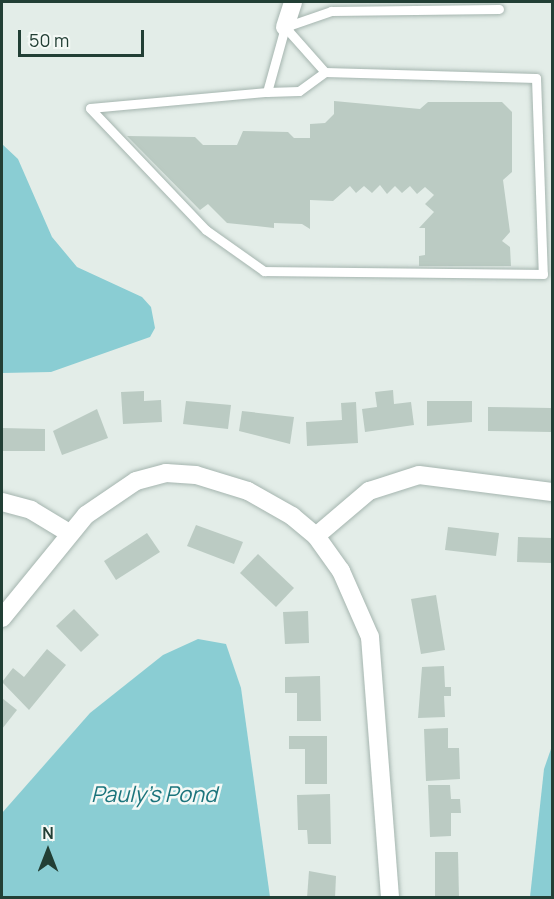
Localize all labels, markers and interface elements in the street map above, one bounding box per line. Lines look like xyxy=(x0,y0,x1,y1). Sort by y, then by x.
scale bar xyxy=(21,18,147,56)
text: 50 m xyxy=(29,28,69,52)
water label: Pauly's Pond xyxy=(91,782,217,808)
north arrow xyxy=(18,821,78,881)
text: N xyxy=(42,822,54,844)

